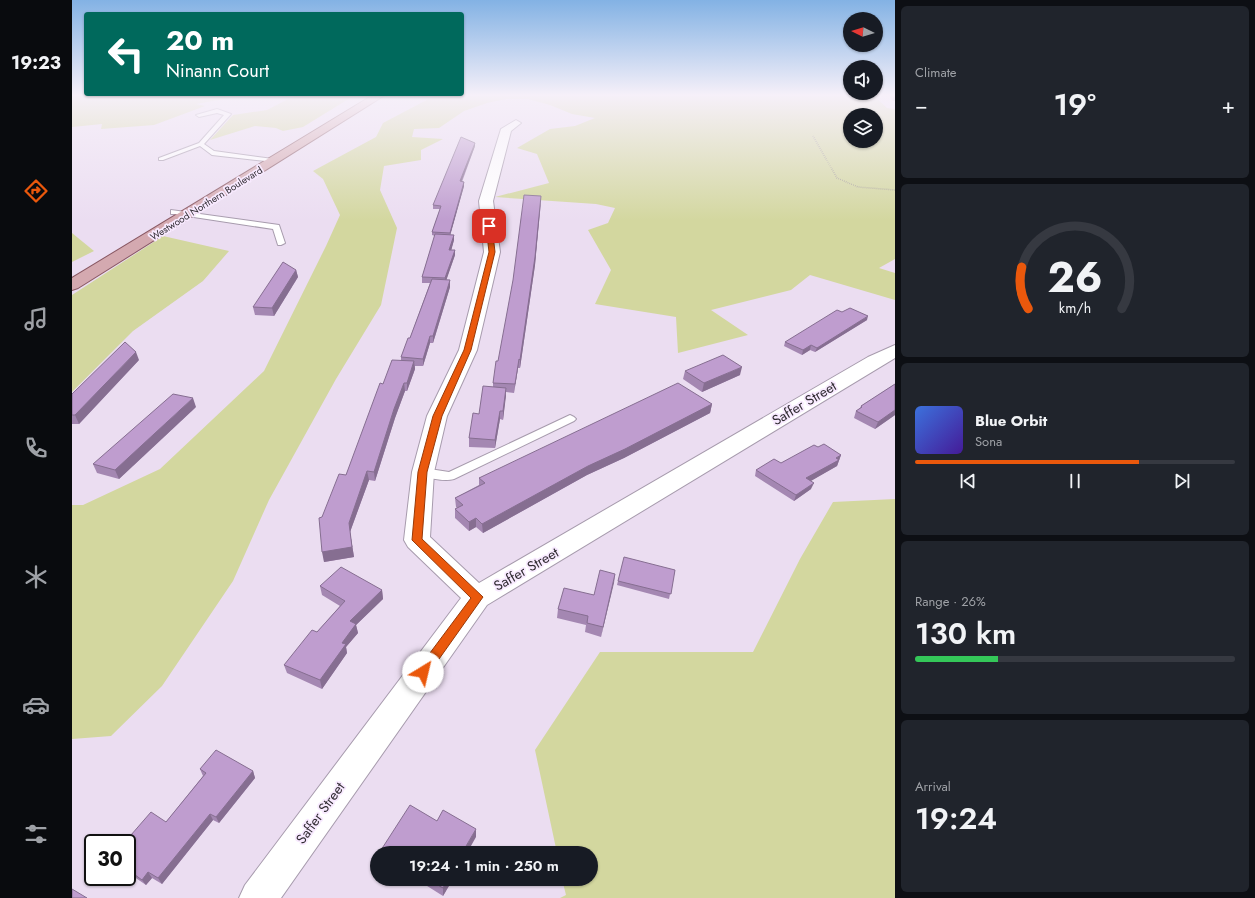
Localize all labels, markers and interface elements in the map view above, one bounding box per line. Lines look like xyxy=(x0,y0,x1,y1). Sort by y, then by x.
north arrow xyxy=(843,12,883,52)
map controls xyxy=(843,12,883,148)
text: 20 m xyxy=(166,20,234,61)
icon: left xyxy=(100,28,152,80)
text: 19:23 xyxy=(11,50,61,76)
text: Ninann Court xyxy=(166,58,269,84)
button: sound xyxy=(843,60,883,100)
text: Climate xyxy=(915,63,956,82)
text: 19° xyxy=(1053,83,1096,126)
text: − xyxy=(915,89,928,121)
text: + xyxy=(1221,89,1235,121)
button: layers xyxy=(843,108,883,148)
street label: Westwood Northern Boulevard xyxy=(147,163,265,244)
icon: directions xyxy=(22,177,50,205)
pin xyxy=(472,209,506,243)
icon: arrive xyxy=(478,215,500,237)
text: 26 xyxy=(1047,246,1103,307)
text: km/h xyxy=(1059,297,1091,317)
icon: music xyxy=(22,305,50,333)
street label: Saffer Street xyxy=(768,376,841,430)
text: Blue Orbit xyxy=(975,410,1047,432)
text: Sona xyxy=(975,432,1002,451)
icon: phone xyxy=(22,434,50,462)
icon: previous xyxy=(957,470,979,492)
icon: pause xyxy=(1064,470,1086,492)
icon: next xyxy=(1171,470,1193,492)
street label: Saffer Street xyxy=(490,542,563,596)
icon: climate xyxy=(22,563,50,591)
text: Range · 26% xyxy=(915,592,986,611)
text: 130 km xyxy=(915,612,1016,655)
position arrow xyxy=(402,651,444,693)
icon: car xyxy=(22,691,50,719)
street label: Saffer Street xyxy=(291,777,350,848)
text: Arrival xyxy=(915,777,951,796)
text: 19:24 xyxy=(915,797,997,840)
icon: filters xyxy=(22,820,50,848)
speed limit sign: 30 xyxy=(84,834,136,886)
text: 19:24 · 1 min · 250 m xyxy=(409,855,559,877)

